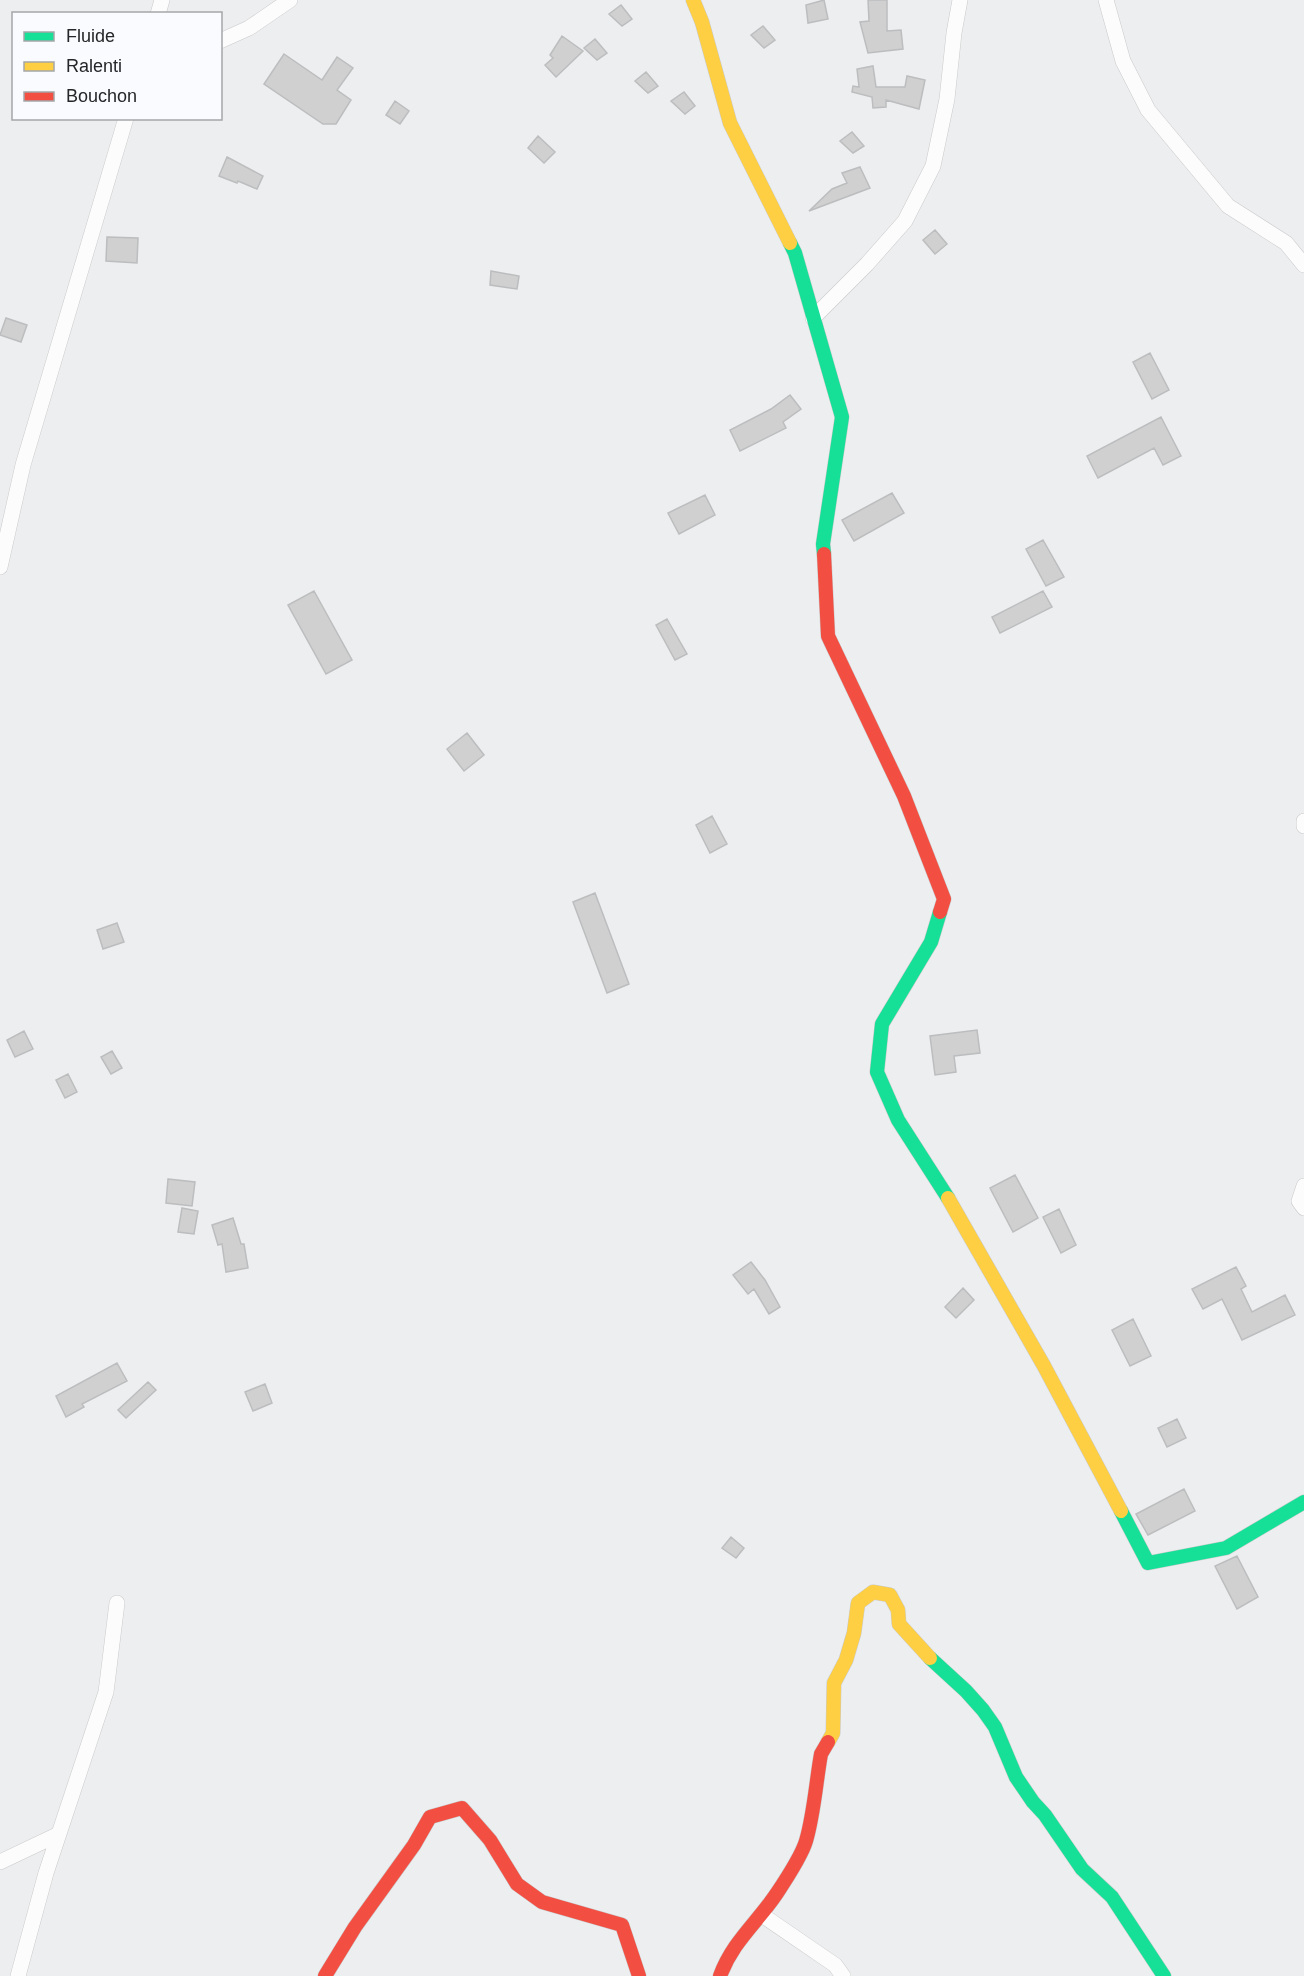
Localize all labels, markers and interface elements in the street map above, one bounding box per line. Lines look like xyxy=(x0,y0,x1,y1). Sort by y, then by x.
legend xyxy=(12,12,222,120)
text: Fluide xyxy=(66,26,115,46)
text: Ralenti xyxy=(66,56,122,76)
text: Bouchon xyxy=(66,86,137,106)

